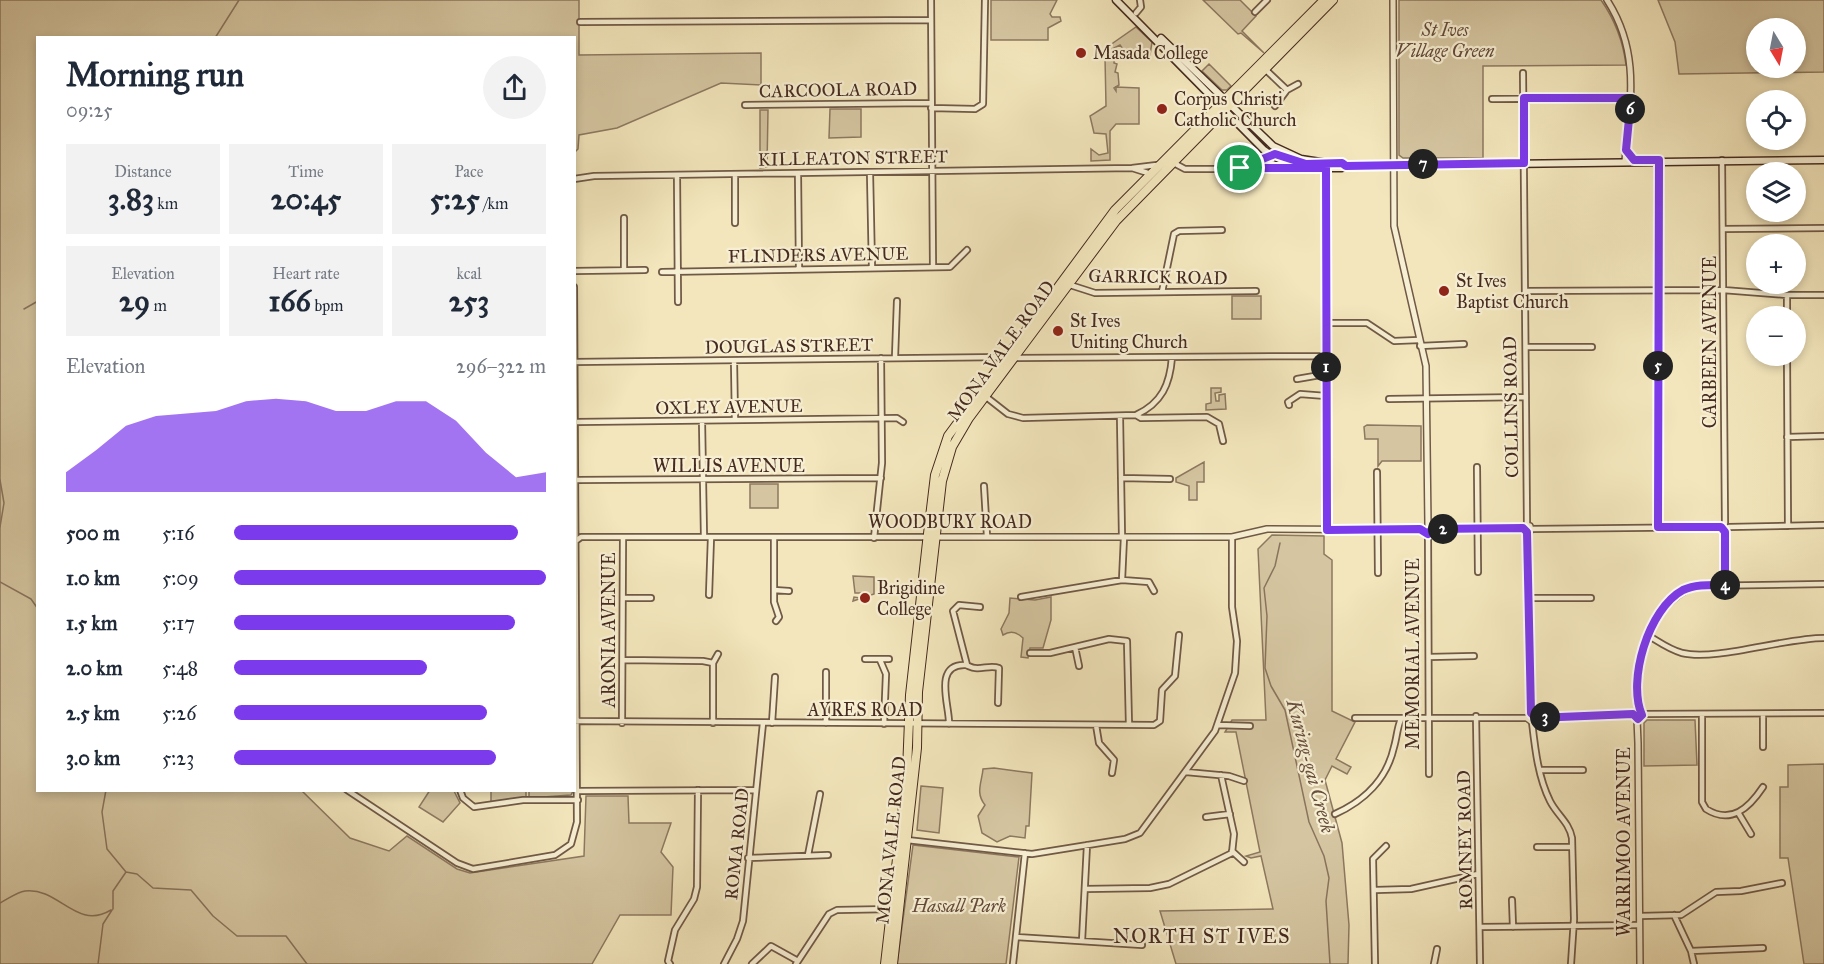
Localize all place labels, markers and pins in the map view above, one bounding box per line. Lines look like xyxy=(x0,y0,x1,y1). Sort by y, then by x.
place label: Masada College xyxy=(1093,42,1208,65)
marker: Masada College xyxy=(1074,46,1088,60)
place label: Corpus Christi Catholic Church xyxy=(1174,88,1297,131)
pin: 6 xyxy=(1615,94,1645,124)
marker: Corpus Christi Catholic Church xyxy=(1155,102,1169,116)
pin xyxy=(1214,142,1265,193)
pin: 7 xyxy=(1408,149,1438,179)
place label: St Ives Baptist Church xyxy=(1456,270,1569,313)
marker: St Ives Baptist Church xyxy=(1437,284,1451,298)
place label: St Ives Uniting Church xyxy=(1070,310,1188,354)
marker: St Ives Uniting Church xyxy=(1051,324,1065,338)
pin: 5 xyxy=(1643,351,1673,381)
pin: 1 xyxy=(1311,352,1341,382)
pin: 2 xyxy=(1428,514,1458,544)
pin: 4 xyxy=(1710,570,1740,600)
place label: Brigidine College xyxy=(877,577,945,621)
marker: Brigidine College xyxy=(858,591,872,605)
pin: 3 xyxy=(1530,702,1560,732)

